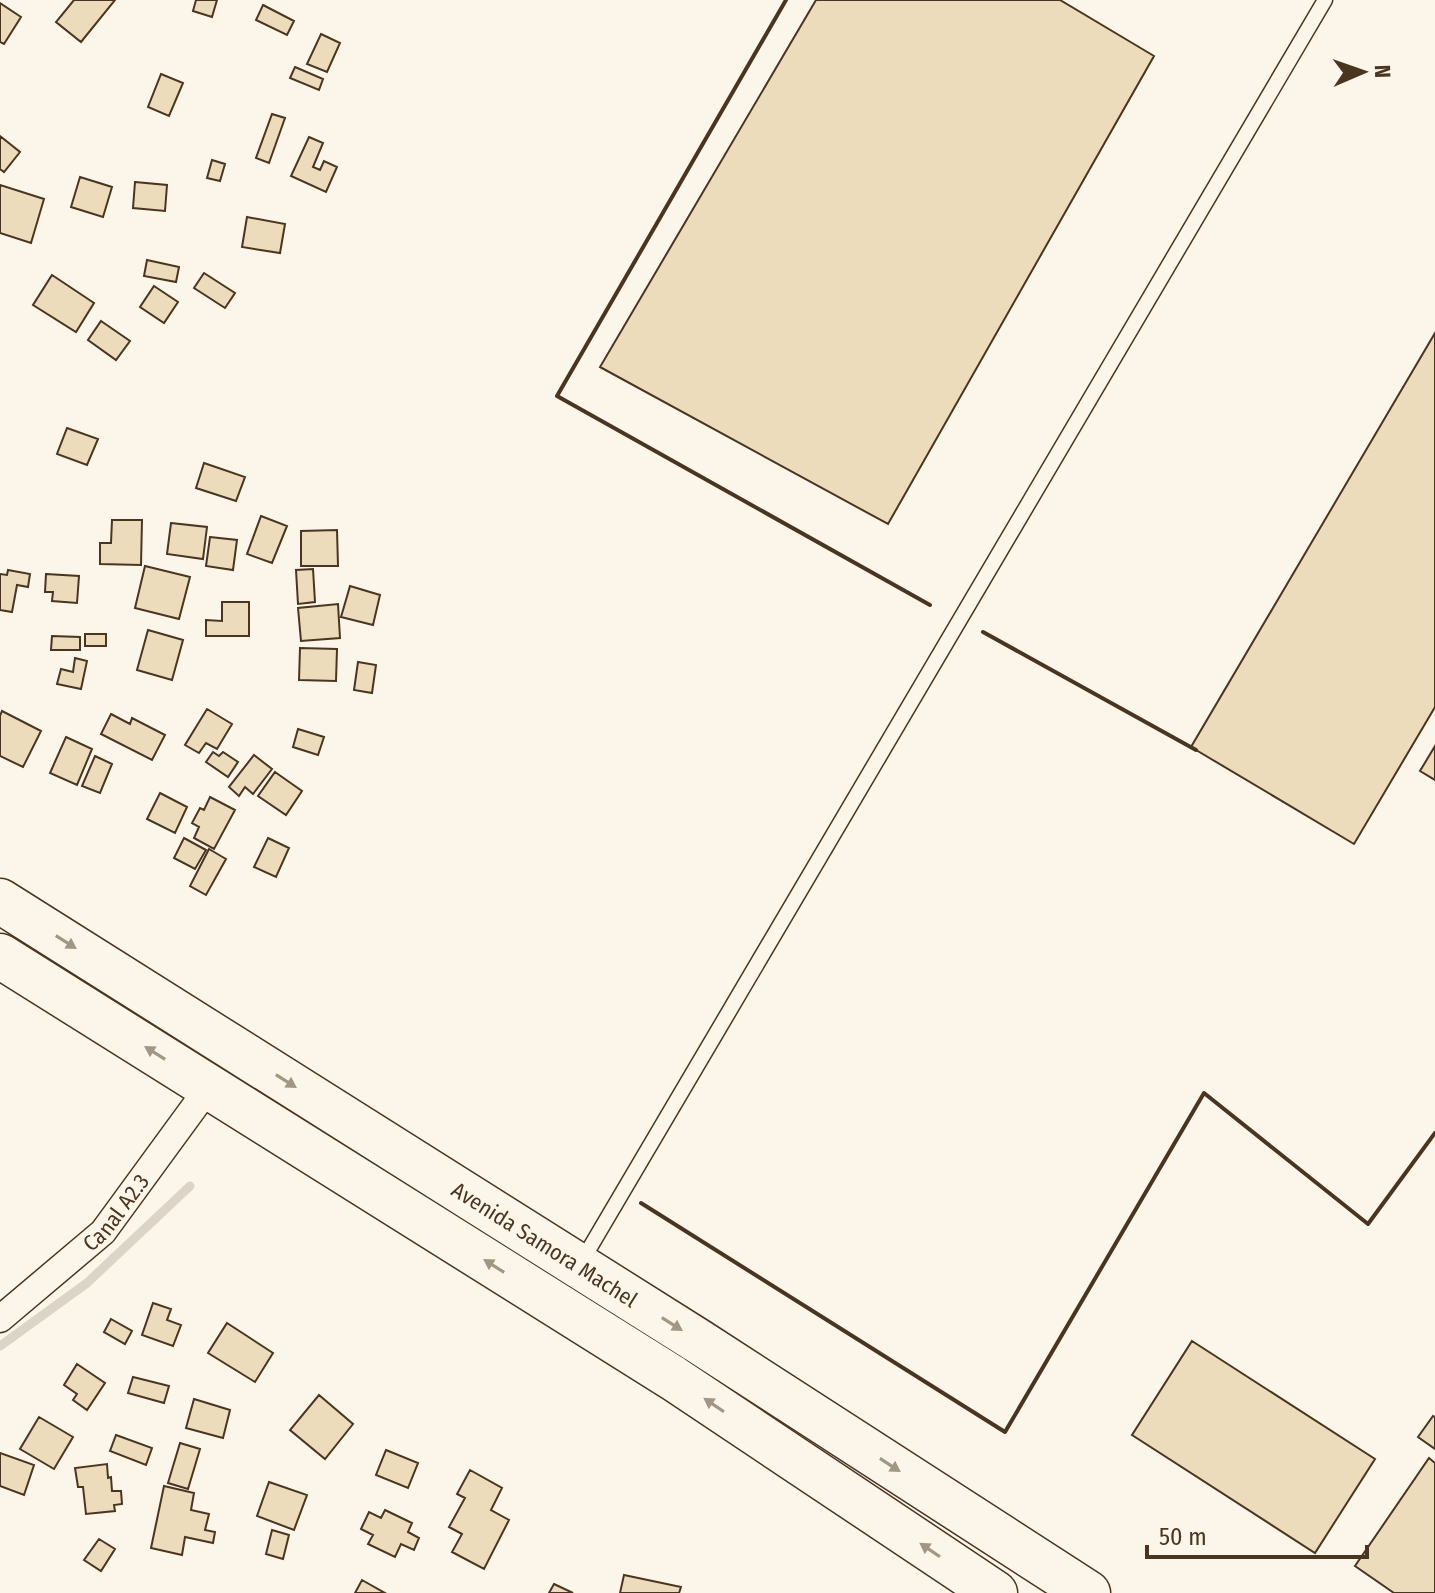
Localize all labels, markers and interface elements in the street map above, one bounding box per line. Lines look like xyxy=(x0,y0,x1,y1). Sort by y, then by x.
north arrow xyxy=(1323,32,1403,112)
text: N xyxy=(1369,64,1396,78)
one-way arrow xyxy=(55,935,77,949)
one-way arrow xyxy=(144,1047,166,1061)
one-way arrow xyxy=(275,1074,297,1088)
street label: Canal A2.3 xyxy=(77,1169,155,1257)
street label: Avenida Samora Machel xyxy=(447,1176,643,1314)
one-way arrow xyxy=(483,1259,505,1273)
one-way arrow xyxy=(661,1317,683,1331)
one-way arrow xyxy=(703,1398,724,1413)
one-way arrow xyxy=(880,1457,901,1472)
scale bar xyxy=(1147,1509,1367,1559)
text: 50 m xyxy=(1159,1523,1207,1551)
one-way arrow xyxy=(919,1542,940,1557)

